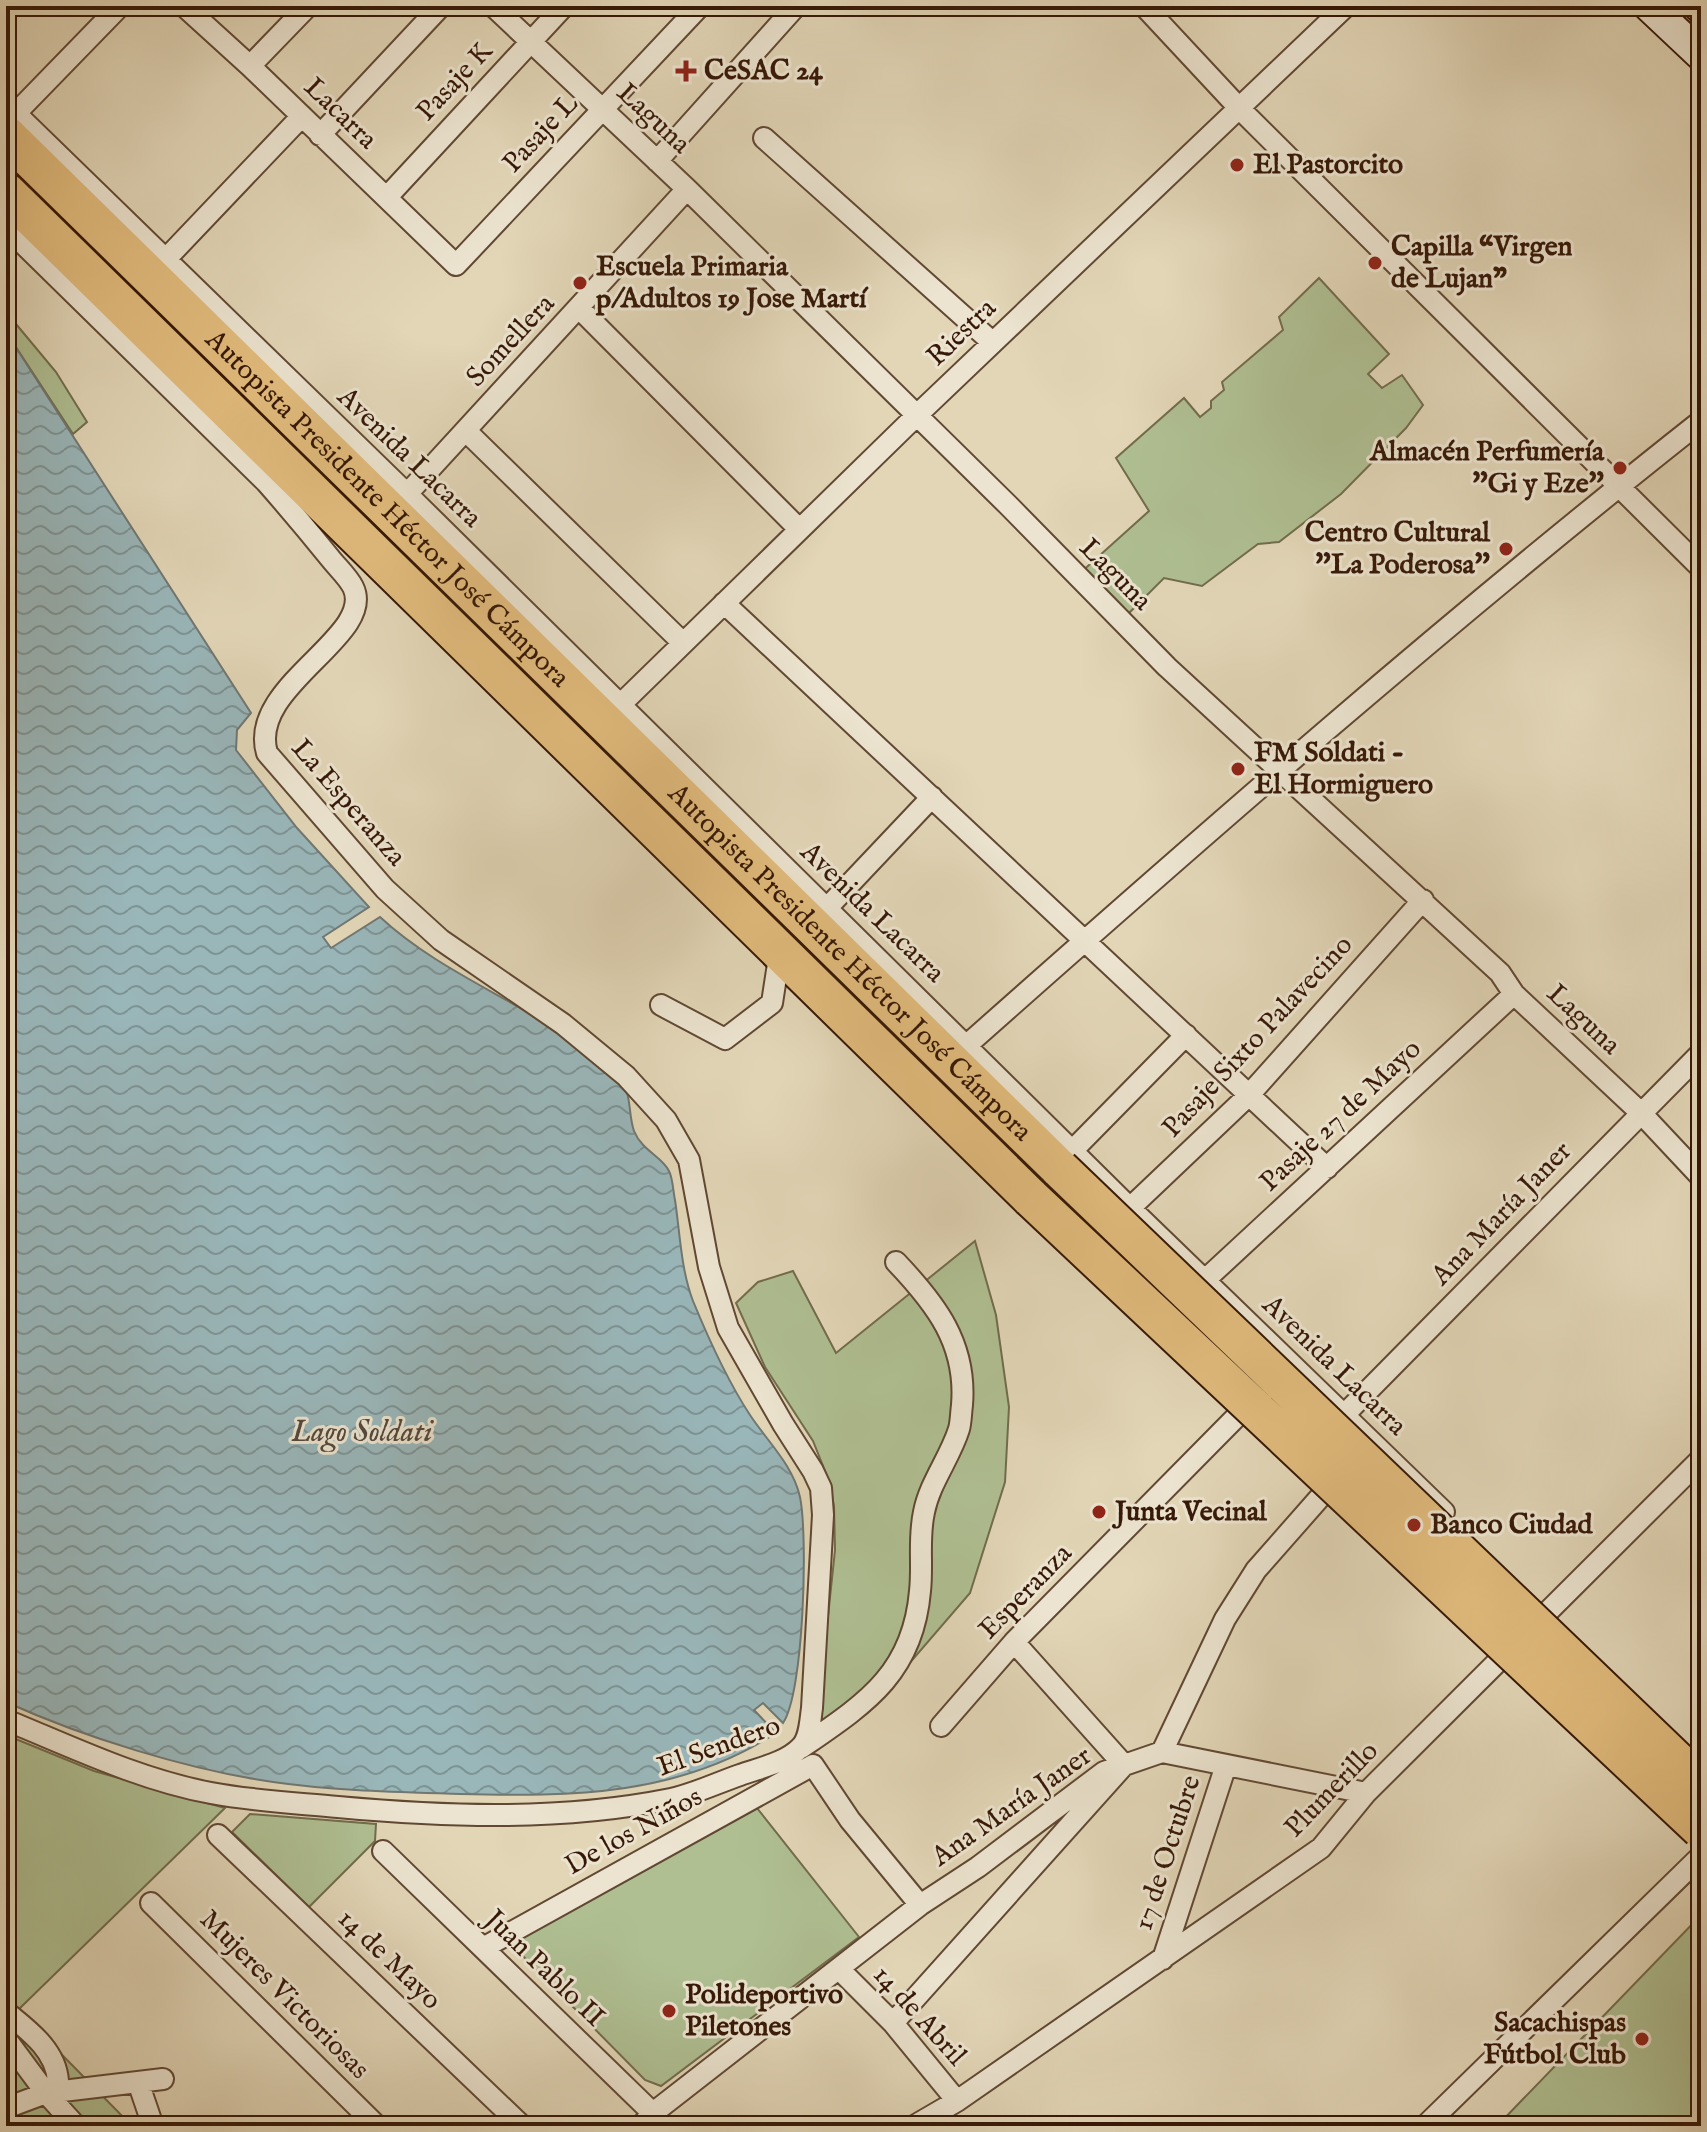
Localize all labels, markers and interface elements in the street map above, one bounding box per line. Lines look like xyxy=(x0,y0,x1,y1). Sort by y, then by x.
street label: Pasaje K xyxy=(409,34,501,129)
place label: CeSAC 24 xyxy=(704,54,823,89)
marker: CeSAC 24 xyxy=(675,60,697,82)
street label: Lacarra xyxy=(296,71,385,158)
street label: Laguna xyxy=(609,76,698,163)
street label: Pasaje L xyxy=(496,87,586,181)
place label: El Pastorcito xyxy=(1253,148,1403,183)
marker: El Pastorcito xyxy=(1228,156,1246,174)
place label: Capilla “Virgen de Lujan” xyxy=(1391,230,1573,297)
place label: Escuela Primaria p/Adultos 19 Jose Martí xyxy=(595,250,869,317)
marker: Capilla “Virgen de Lujan” xyxy=(1366,254,1384,272)
marker: Escuela Primaria p/Adultos 19 Jose Martí xyxy=(571,274,589,292)
street label: Somellera xyxy=(459,287,563,395)
street label: Riestra xyxy=(920,291,1005,374)
street label: Autopista Presidente Héctor José Cámpora xyxy=(197,322,577,696)
street label: Avenida Lacarra xyxy=(329,380,489,536)
place label: Almacén Perfumería ''Gi y Eze'' xyxy=(1369,435,1605,502)
marker: Almacén Perfumería ''Gi y Eze'' xyxy=(1611,459,1629,477)
place label: Centro Cultural ''La Poderosa'' xyxy=(1305,516,1491,583)
street label: Laguna xyxy=(1071,531,1159,619)
marker: Centro Cultural ''La Poderosa'' xyxy=(1497,540,1515,558)
street label: La Esperanza xyxy=(283,732,414,875)
place label: FM Soldati - El Hormiguero xyxy=(1254,736,1433,803)
marker: FM Soldati - El Hormiguero xyxy=(1229,760,1247,778)
street label: Autopista Presidente Héctor José Cámpora xyxy=(660,776,1040,1150)
street label: Avenida Lacarra xyxy=(792,835,952,991)
street label: Pasaje Sixto Palavecino xyxy=(1155,928,1361,1146)
street label: Laguna xyxy=(1539,977,1628,1064)
street label: Pasaje 27 de Mayo xyxy=(1253,1032,1429,1200)
street label: Ana María Janer xyxy=(1424,1134,1580,1294)
street label: Avenida Lacarra xyxy=(1254,1288,1414,1444)
water label: Lago Soldati xyxy=(291,1414,435,1452)
place label: Junta Vecinal xyxy=(1111,1495,1268,1530)
marker: Junta Vecinal xyxy=(1090,1503,1108,1521)
place label: Banco Ciudad xyxy=(1430,1508,1594,1543)
marker: Banco Ciudad xyxy=(1405,1516,1423,1534)
street label: Esperanza xyxy=(972,1536,1081,1647)
street label: El Sendero xyxy=(653,1709,785,1785)
street label: Plumerillo xyxy=(1278,1734,1386,1846)
street label: Ana María Janer xyxy=(924,1739,1099,1876)
street label: 17 de Octubre xyxy=(1126,1771,1210,1935)
street label: De los Niños xyxy=(559,1780,709,1884)
street label: Juan Pablo II xyxy=(474,1901,612,2035)
street label: 14 de Mayo xyxy=(330,1902,448,2018)
street label: Mujeres Victoriosas xyxy=(192,1903,376,2087)
street label: 14 de Abril xyxy=(865,1958,974,2074)
place label: Polideportivo Piletones xyxy=(685,1978,843,2045)
marker: Polideportivo Piletones xyxy=(660,2002,678,2020)
place label: Sacachispas Fútbol Club xyxy=(1483,2006,1626,2073)
marker: Sacachispas Fútbol Club xyxy=(1633,2030,1651,2048)

